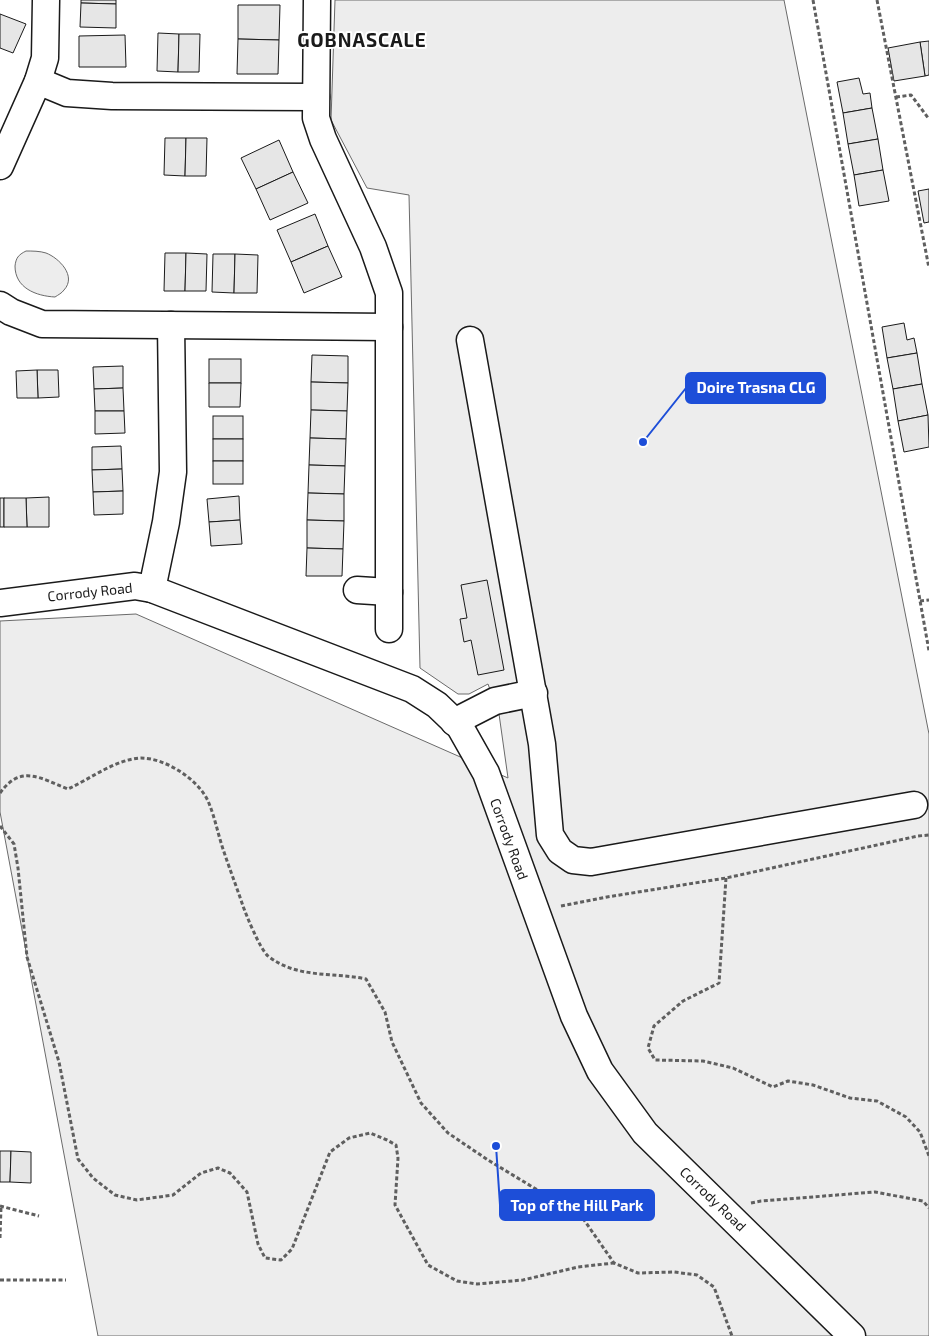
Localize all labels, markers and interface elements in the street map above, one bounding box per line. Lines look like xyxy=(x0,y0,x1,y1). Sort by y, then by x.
district label: GOBNASCALE xyxy=(297,28,427,51)
callout: Doire Trasna CLG xyxy=(686,373,825,403)
text: Doire Trasna CLG xyxy=(697,378,815,396)
street label: Corrody Road xyxy=(47,579,133,604)
street label: Corrody Road xyxy=(487,796,532,882)
street label: Corrody Road xyxy=(677,1163,750,1234)
callout: Top of the Hill Park xyxy=(500,1190,654,1220)
text: Top of the Hill Park xyxy=(511,1196,644,1214)

